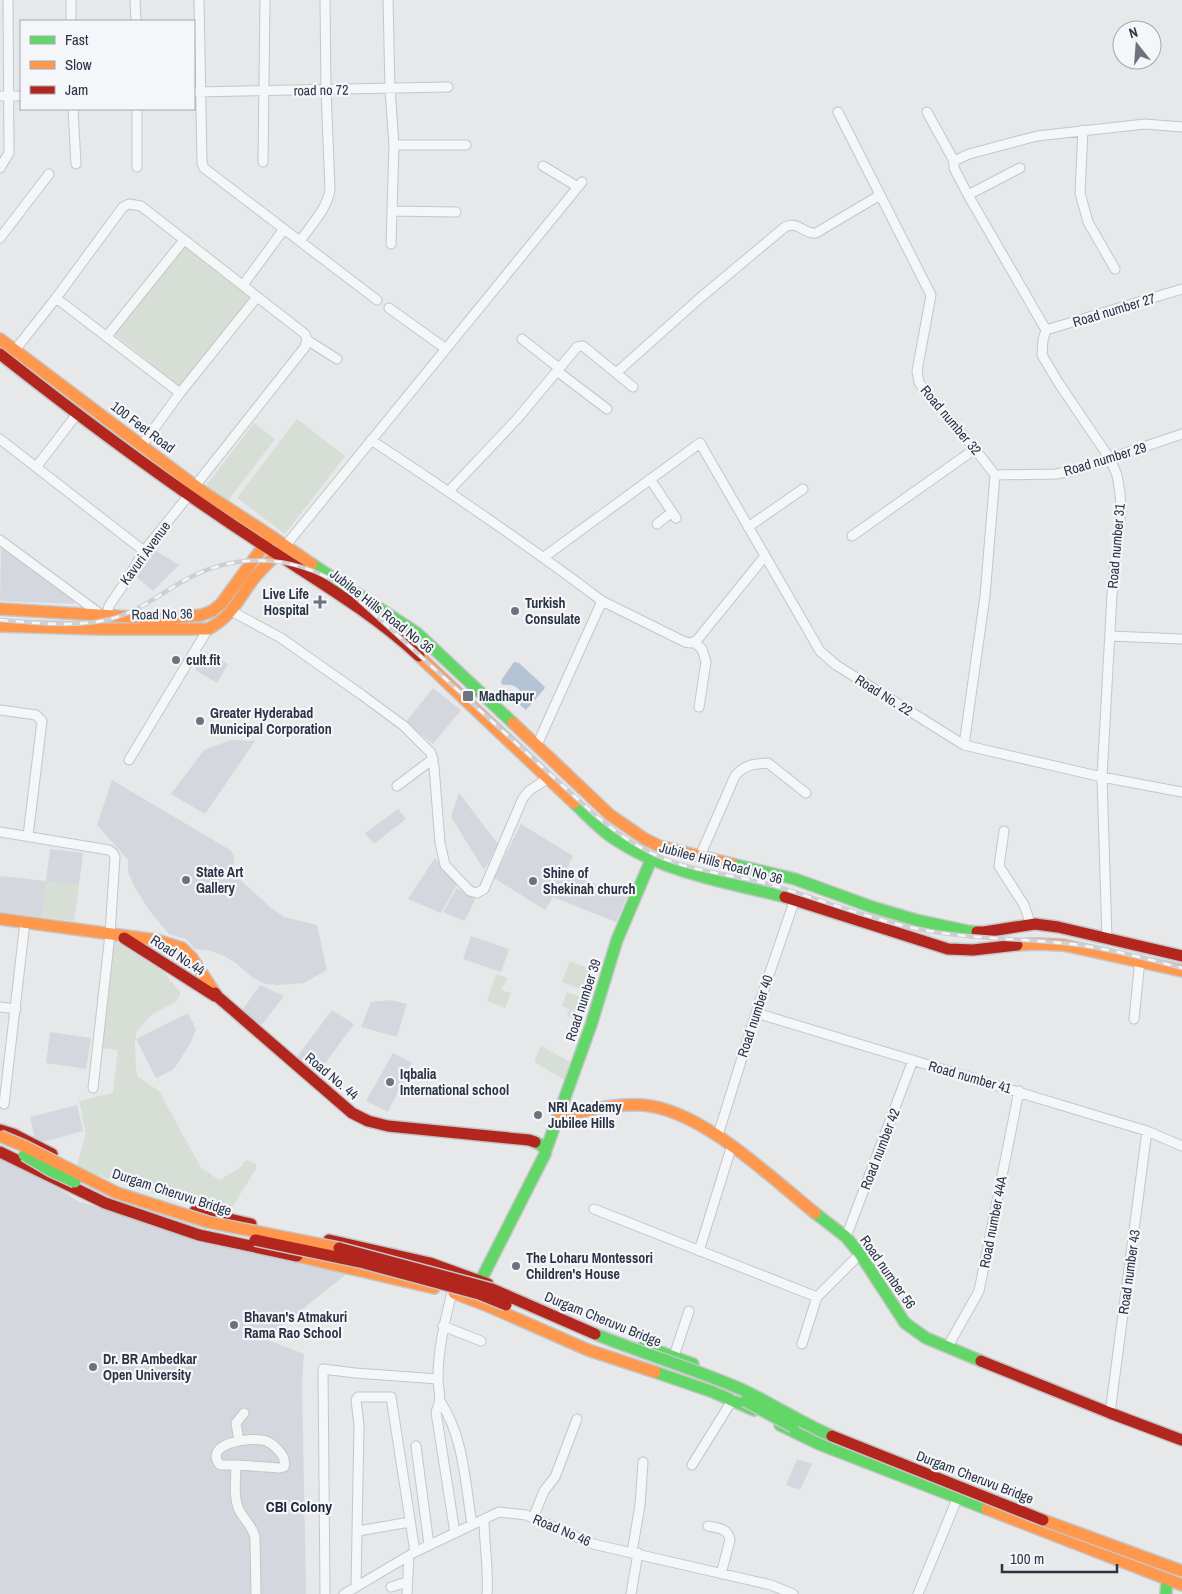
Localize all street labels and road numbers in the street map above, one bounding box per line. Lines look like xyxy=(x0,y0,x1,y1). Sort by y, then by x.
street label: road no 72 xyxy=(293,81,349,99)
street label: Road number 27 xyxy=(1070,289,1158,331)
street label: Road number 32 xyxy=(917,381,985,459)
street label: 100 Feet Road xyxy=(107,397,179,457)
street label: Road number 29 xyxy=(1061,438,1149,480)
street label: Road number 31 xyxy=(1103,502,1129,589)
street label: Kavuri Avenue xyxy=(116,518,174,588)
street label: Jubilee Hills Road No 36 xyxy=(326,565,438,657)
street label: Road No 36 xyxy=(131,604,193,624)
street label: Road No. 22 xyxy=(852,670,916,720)
street label: Jubilee Hills Road No 36 xyxy=(657,838,785,888)
street label: Road No.44 xyxy=(147,931,209,980)
street label: Road number 39 xyxy=(561,957,605,1043)
street label: Road number 40 xyxy=(733,973,777,1059)
street label: Road No. 44 xyxy=(302,1048,363,1104)
street label: Road number 41 xyxy=(926,1057,1014,1098)
street label: Road number 42 xyxy=(856,1106,904,1192)
street label: Durgam Cheruvu Bridge xyxy=(110,1164,234,1220)
street label: Road number 44A xyxy=(975,1174,1011,1269)
street label: Road number 43 xyxy=(1114,1228,1144,1316)
street label: Road number 56 xyxy=(856,1232,920,1312)
street label: Durgam Cheruvu Bridge xyxy=(542,1287,664,1351)
street label: Durgam Cheruvu Bridge xyxy=(914,1446,1036,1508)
street label: Road No 46 xyxy=(530,1510,594,1550)

